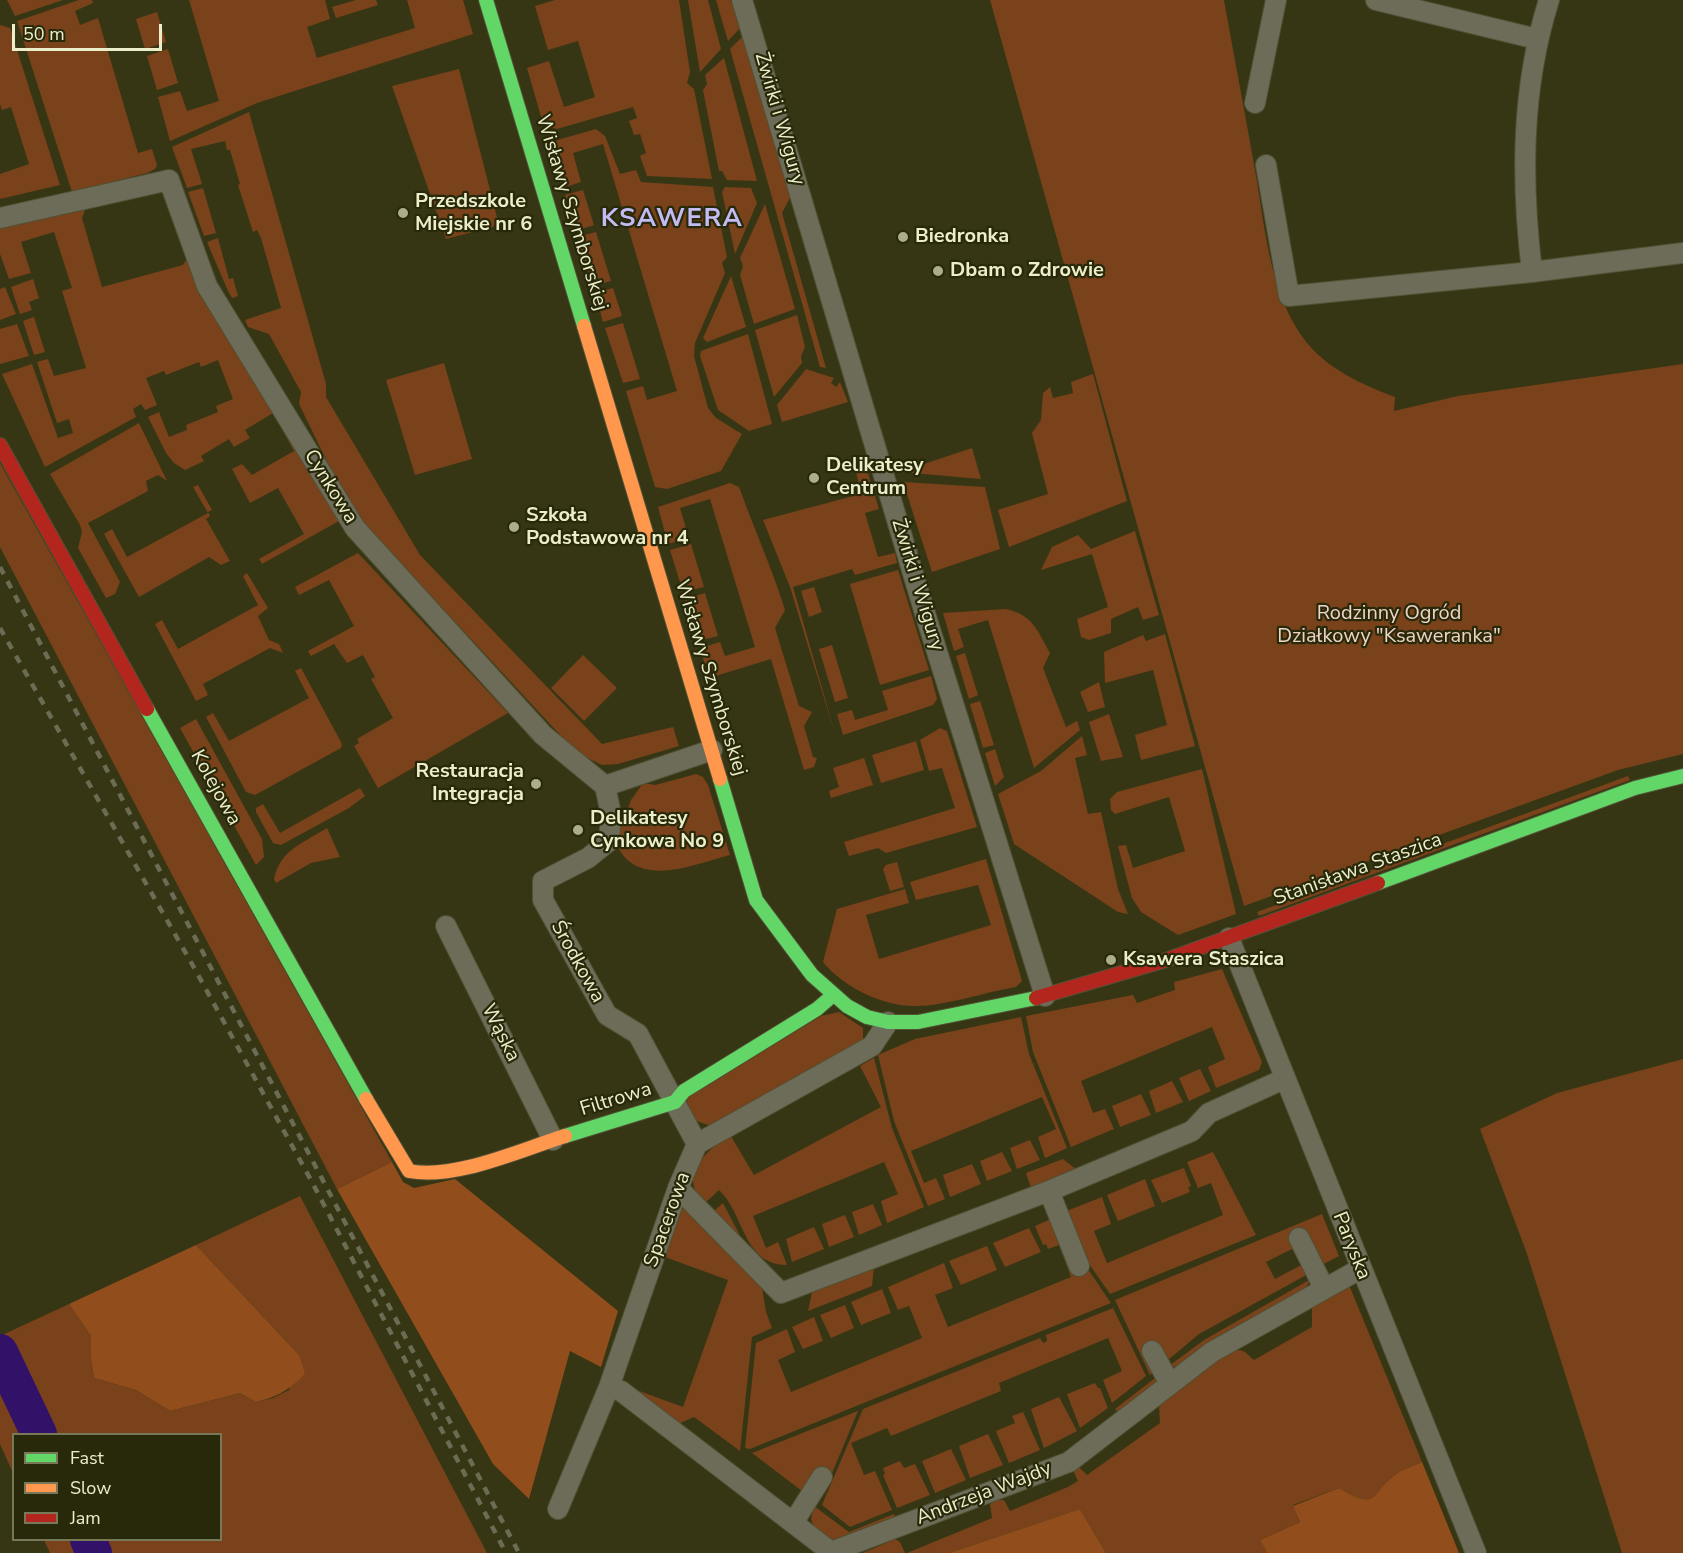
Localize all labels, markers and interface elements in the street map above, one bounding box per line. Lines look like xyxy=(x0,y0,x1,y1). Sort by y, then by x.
scale bar xyxy=(15,12,165,50)
text: 50 m xyxy=(23,22,65,46)
street label: Żwirki i Wigury xyxy=(749,50,809,188)
street label: Wisławy Szymborskiej xyxy=(530,112,612,314)
place label: Przedszkole Miejskie nr 6 xyxy=(415,190,532,237)
district label: KSAWERA xyxy=(601,204,743,236)
marker: Przedszkole Miejskie nr 6 xyxy=(396,206,410,220)
place label: Biedronka xyxy=(915,225,1009,249)
marker: Biedronka xyxy=(896,230,910,244)
place label: Dbam o Zdrowie xyxy=(950,259,1104,283)
marker: Dbam o Zdrowie xyxy=(931,264,945,278)
street label: Cynkowa xyxy=(298,446,362,528)
place label: Delikatesy Centrum xyxy=(826,454,924,501)
marker: Delikatesy Centrum xyxy=(807,471,821,485)
place label: Szkoła Podstawowa nr 4 xyxy=(526,504,689,551)
street label: Żwirki i Wigury xyxy=(885,516,949,654)
marker: Szkoła Podstawowa nr 4 xyxy=(507,520,521,534)
street label: Wisławy Szymborskiej xyxy=(669,577,751,779)
park label: Rodzinny Ogród Działkowy "Ksaweranka" xyxy=(1277,602,1501,649)
street label: Kolejowa xyxy=(184,746,246,830)
place label: Restauracja Integracja xyxy=(416,760,524,807)
marker: Restauracja Integracja xyxy=(529,777,543,791)
place label: Delikatesy Cynkowa No 9 xyxy=(590,807,724,854)
marker: Delikatesy Cynkowa No 9 xyxy=(571,823,585,837)
street label: Stanisława Staszica xyxy=(1271,828,1445,912)
street label: Środkowa xyxy=(545,917,609,1007)
place label: Ksawera Staszica xyxy=(1123,948,1284,972)
marker: Ksawera Staszica xyxy=(1104,953,1118,967)
street label: Wąska xyxy=(475,1000,525,1066)
street label: Filtrowa xyxy=(577,1078,655,1122)
street label: Spacerowa xyxy=(640,1169,696,1271)
street label: Paryska xyxy=(1327,1209,1375,1283)
legend xyxy=(12,1433,222,1541)
text: Fast xyxy=(70,1446,104,1470)
street label: Andrzeja Wajdy xyxy=(913,1457,1055,1531)
text: Slow xyxy=(70,1476,111,1500)
text: Jam xyxy=(70,1506,101,1530)

